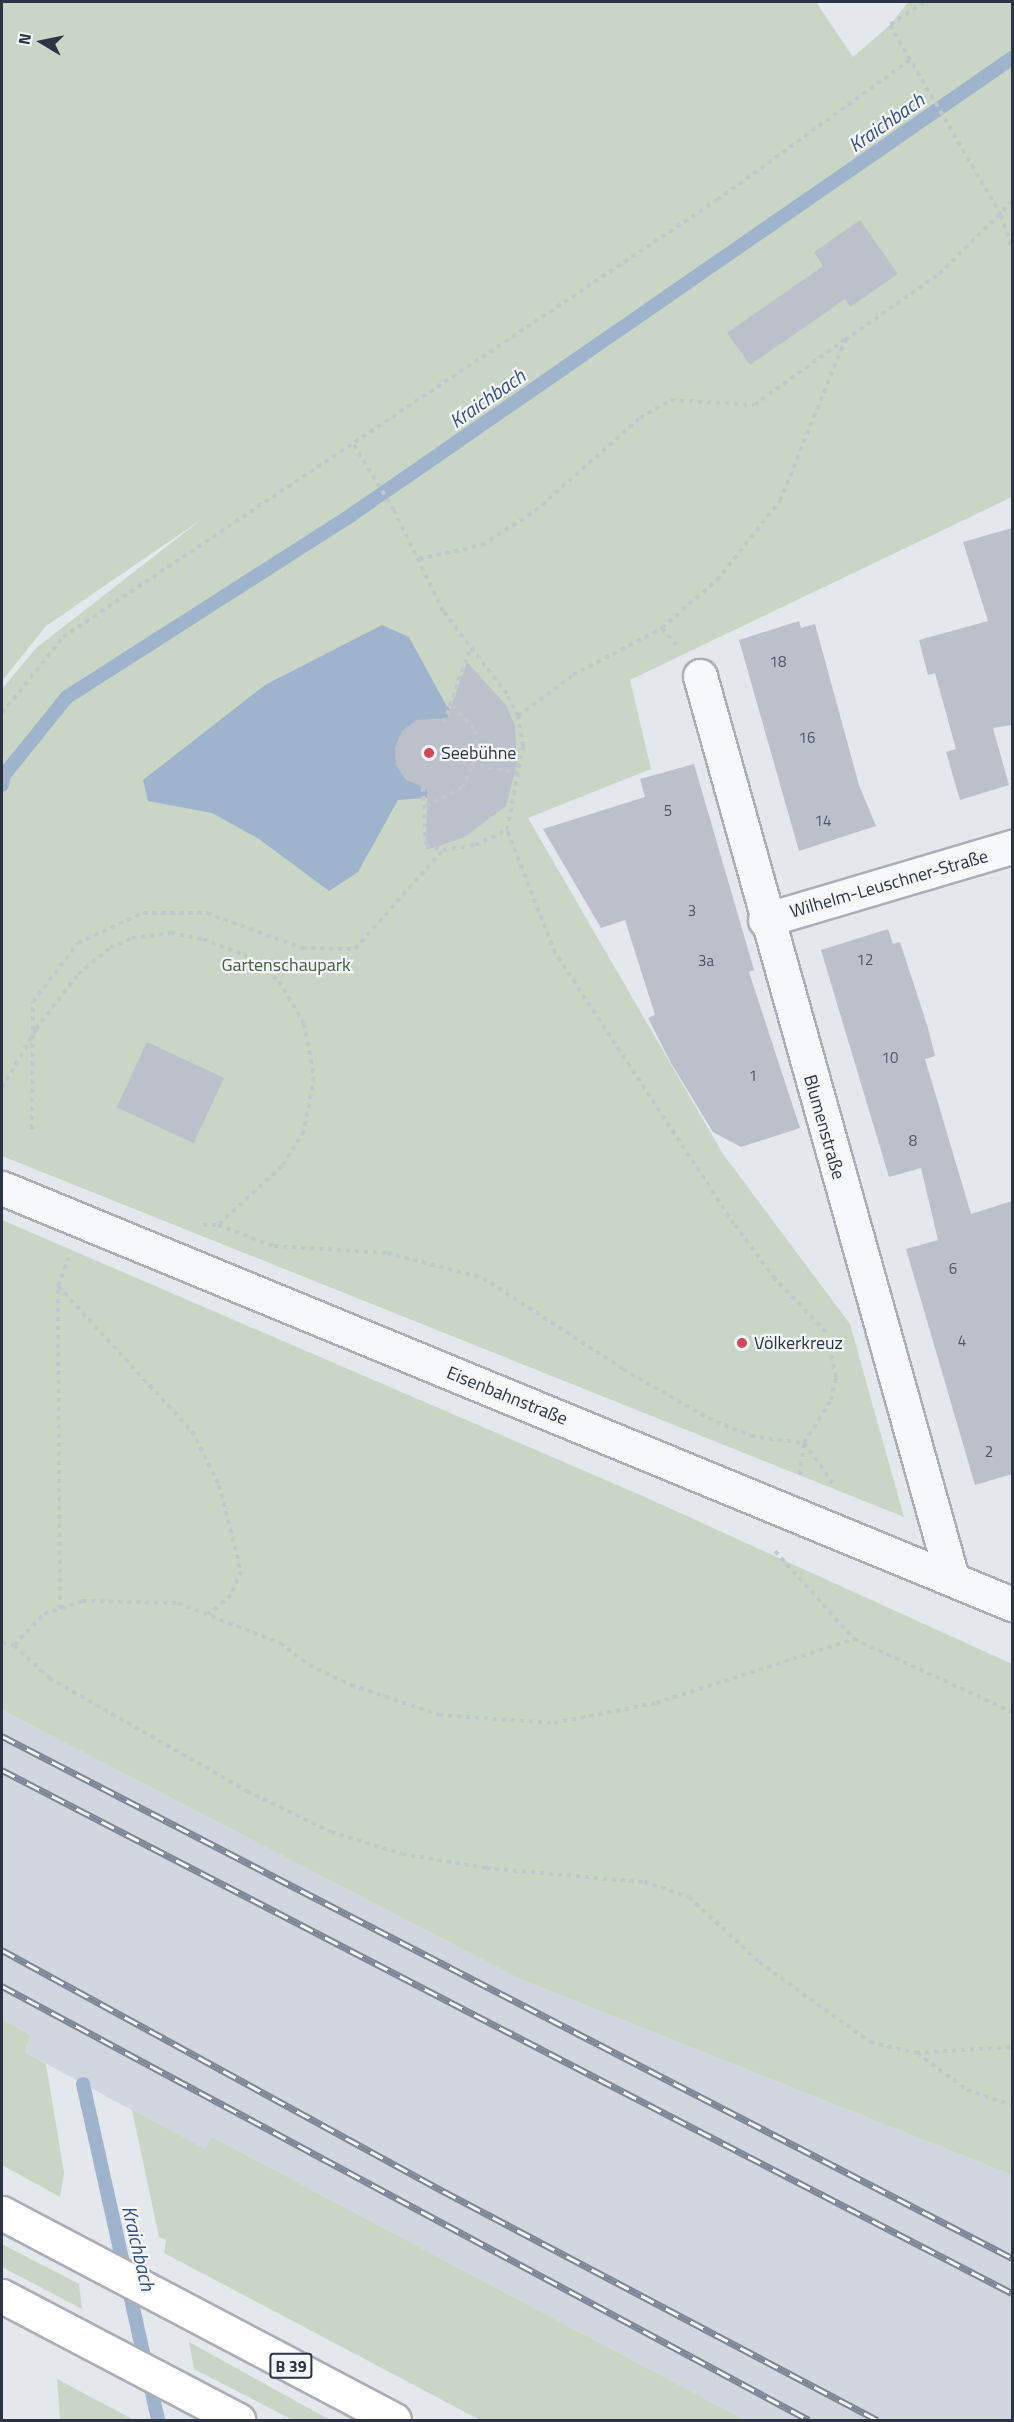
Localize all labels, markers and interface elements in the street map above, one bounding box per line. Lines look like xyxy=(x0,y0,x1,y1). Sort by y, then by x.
north arrow xyxy=(12,12,72,72)
text: N xyxy=(11,31,37,46)
water label: Kraichbach xyxy=(844,87,928,157)
water label: Kraichbach xyxy=(445,363,529,433)
house number: 18 xyxy=(770,653,786,671)
house number: 16 xyxy=(799,729,815,747)
place label: Seebühne xyxy=(441,742,516,764)
marker: Seebühne xyxy=(422,746,436,760)
house number: 5 xyxy=(664,802,672,820)
house number: 14 xyxy=(815,812,831,830)
street label: Wilhelm-Leuschner-Straße xyxy=(787,845,991,923)
house number: 3 xyxy=(688,902,696,920)
house number: 12 xyxy=(857,951,873,969)
house number: 3a xyxy=(698,952,714,970)
park label: Gartenschaupark xyxy=(221,954,351,976)
house number: 10 xyxy=(882,1049,898,1067)
house number: 1 xyxy=(749,1067,757,1085)
street label: Blumenstraße xyxy=(799,1072,849,1182)
house number: 8 xyxy=(909,1132,917,1150)
house number: 6 xyxy=(949,1260,957,1278)
place label: Völkerkreuz xyxy=(754,1332,843,1354)
house number: 4 xyxy=(958,1332,966,1350)
marker: Völkerkreuz xyxy=(735,1336,749,1350)
street label: Eisenbahnstraße xyxy=(444,1362,570,1430)
house number: 2 xyxy=(985,1443,993,1461)
water label: Kraichbach xyxy=(118,2203,160,2293)
road number: B 39 xyxy=(268,2353,314,2379)

